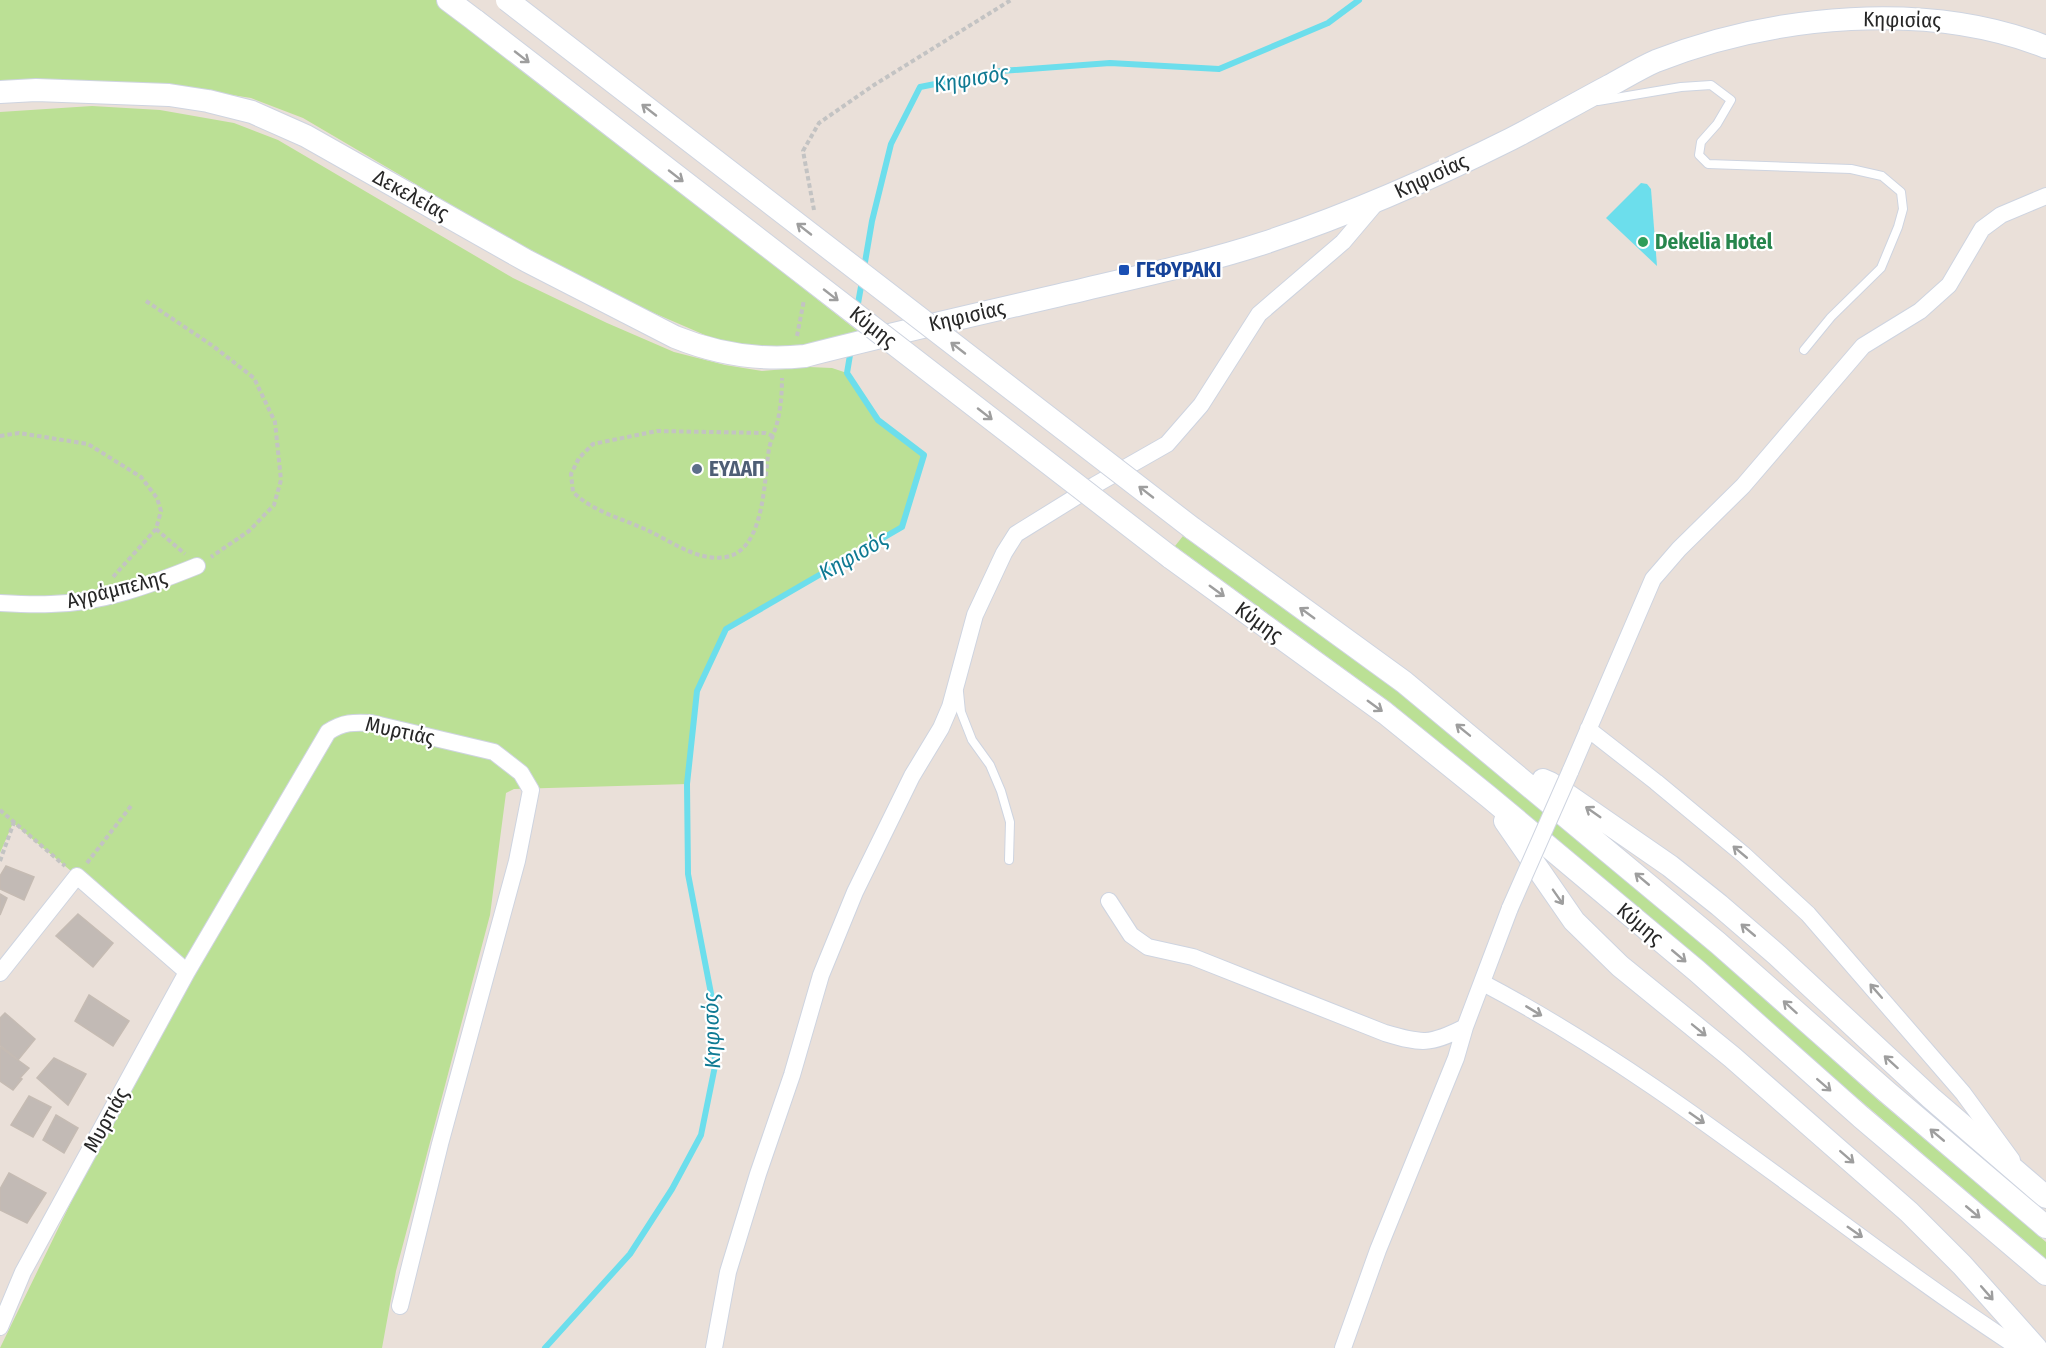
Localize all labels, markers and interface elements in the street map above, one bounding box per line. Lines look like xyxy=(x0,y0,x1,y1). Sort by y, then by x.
street label: Κηφισίας xyxy=(1863,6,1941,34)
one-way arrow xyxy=(514,50,530,63)
water label: Κηφισός xyxy=(932,58,1011,98)
one-way arrow xyxy=(642,103,658,116)
street label: Κηφισίας xyxy=(1390,148,1472,204)
street label: Δεκελείας xyxy=(369,164,453,226)
one-way arrow xyxy=(668,169,684,182)
one-way arrow xyxy=(796,222,812,235)
place label: Dekelia Hotel xyxy=(1655,229,1773,255)
marker: Dekelia Hotel xyxy=(1636,235,1650,249)
place label: ΓΕΦΥΡΑΚΙ xyxy=(1136,257,1221,283)
marker: ΓΕΦΥΡΑΚΙ xyxy=(1117,263,1131,277)
one-way arrow xyxy=(822,289,838,301)
street label: Κηφισίας xyxy=(926,295,1008,337)
street label: Κύμης xyxy=(844,301,902,354)
one-way arrow xyxy=(951,341,967,354)
one-way arrow xyxy=(977,407,993,420)
place label: ΕΥΔΑΠ xyxy=(709,456,765,482)
marker: ΕΥΔΑΠ xyxy=(690,462,704,476)
one-way arrow xyxy=(1138,486,1154,499)
water label: Κηφισός xyxy=(814,524,893,586)
street label: Αγράμπελης xyxy=(64,564,170,614)
one-way arrow xyxy=(1209,585,1225,597)
street label: Κύμης xyxy=(1230,596,1288,648)
one-way arrow xyxy=(1300,607,1316,619)
one-way arrow xyxy=(1367,699,1383,712)
street label: Μυρτιάς xyxy=(363,711,437,751)
one-way arrow xyxy=(1456,723,1471,737)
one-way arrow xyxy=(1585,806,1601,819)
one-way arrow xyxy=(1733,845,1748,859)
one-way arrow xyxy=(1634,873,1650,886)
one-way arrow xyxy=(1552,889,1564,905)
street label: Κύμης xyxy=(1611,897,1669,951)
one-way arrow xyxy=(1741,923,1756,937)
one-way arrow xyxy=(1671,949,1686,963)
one-way arrow xyxy=(1869,984,1883,999)
water label: Κηφισός xyxy=(697,992,726,1069)
one-way arrow xyxy=(1783,1000,1798,1014)
one-way arrow xyxy=(1525,1005,1542,1017)
one-way arrow xyxy=(1691,1024,1707,1037)
one-way arrow xyxy=(1884,1055,1899,1069)
one-way arrow xyxy=(1816,1079,1832,1092)
street label: Μυρτιάς xyxy=(78,1083,134,1157)
one-way arrow xyxy=(1689,1112,1705,1124)
one-way arrow xyxy=(1929,1128,1945,1141)
one-way arrow xyxy=(1839,1150,1854,1164)
one-way arrow xyxy=(1965,1205,1980,1219)
one-way arrow xyxy=(1847,1226,1863,1238)
one-way arrow xyxy=(1980,1285,1994,1300)

